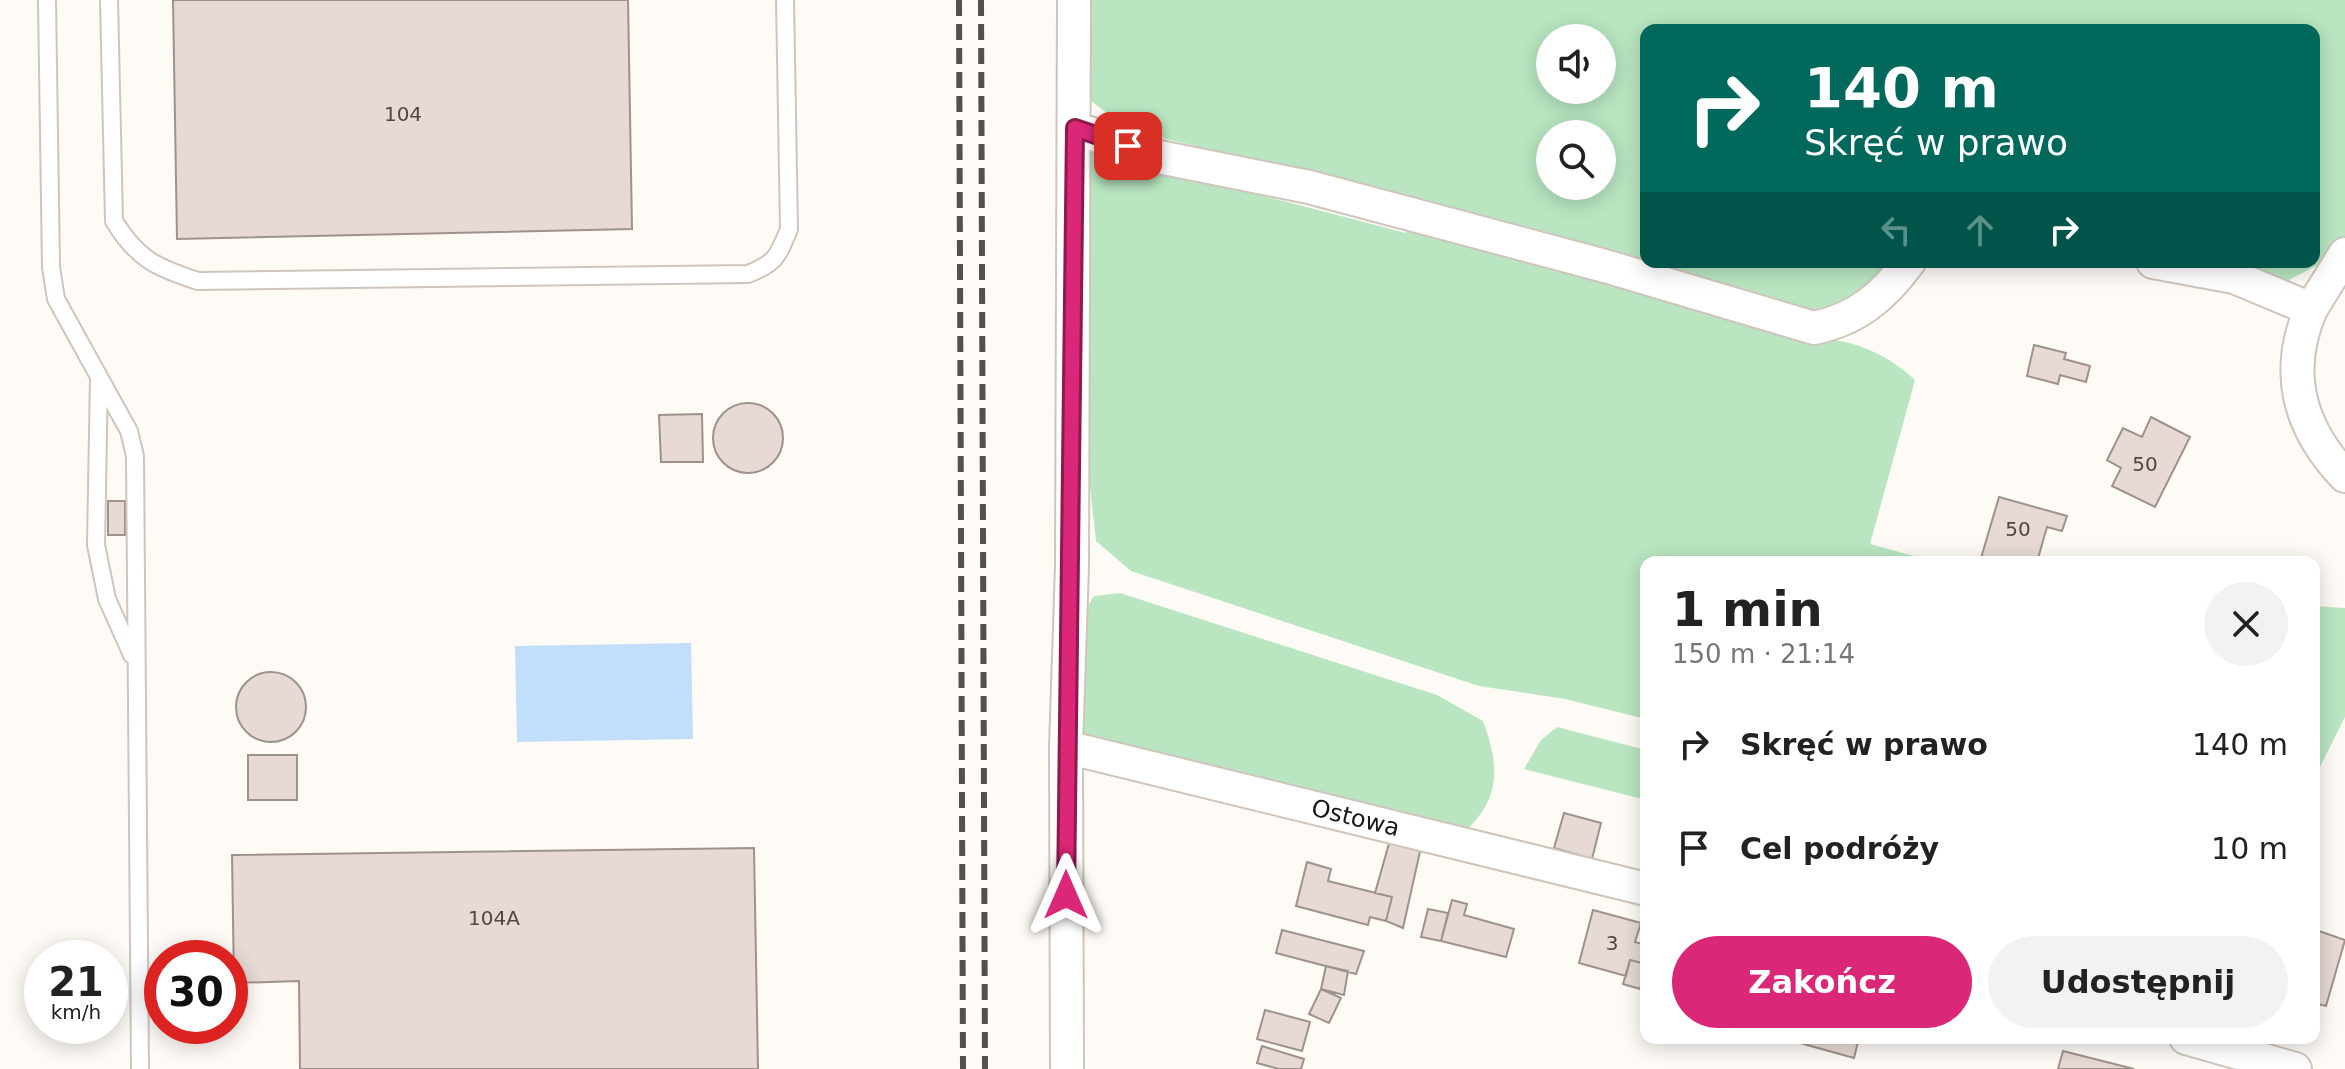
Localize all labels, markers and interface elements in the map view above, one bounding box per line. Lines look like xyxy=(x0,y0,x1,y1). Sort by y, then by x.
map controls xyxy=(1536,24,1616,200)
button: sound xyxy=(1536,24,1616,104)
text: 140 m xyxy=(1804,55,1999,120)
icon: right xyxy=(1672,56,1776,160)
house number: 104 xyxy=(384,102,422,126)
pin xyxy=(1094,112,1162,180)
button: search xyxy=(1536,120,1616,200)
text: Skręć w prawo xyxy=(1804,122,2068,163)
icon: arrive xyxy=(1106,124,1150,168)
icon: left xyxy=(1874,208,1918,252)
icon: ahead xyxy=(1958,208,2002,252)
icon: right xyxy=(2042,208,2086,252)
house number: 50 xyxy=(2132,452,2158,476)
house number: 50 xyxy=(2005,517,2031,541)
text: 1 min xyxy=(1672,581,1823,637)
button: close xyxy=(2204,582,2288,666)
text: 150 m · 21:14 xyxy=(1672,639,1855,669)
icon: right xyxy=(1672,722,1716,766)
text: Skręć w prawo xyxy=(1740,727,1988,762)
text: 140 m xyxy=(2192,727,2288,762)
street label: Ostowa xyxy=(1308,794,1402,842)
icon: arrive xyxy=(1672,826,1716,870)
text: Cel podróży xyxy=(1740,831,1939,866)
text: 10 m xyxy=(2211,831,2288,866)
position arrow xyxy=(1024,853,1108,937)
house number: 104A xyxy=(468,906,520,930)
house number: 3 xyxy=(1606,931,1618,955)
button: Zakończ xyxy=(1672,936,1972,1028)
button: Udostępnij xyxy=(1988,936,2288,1028)
speed limit sign: 30 xyxy=(144,940,248,1044)
text: 21 xyxy=(48,959,104,1005)
text: km/h xyxy=(51,1000,101,1024)

